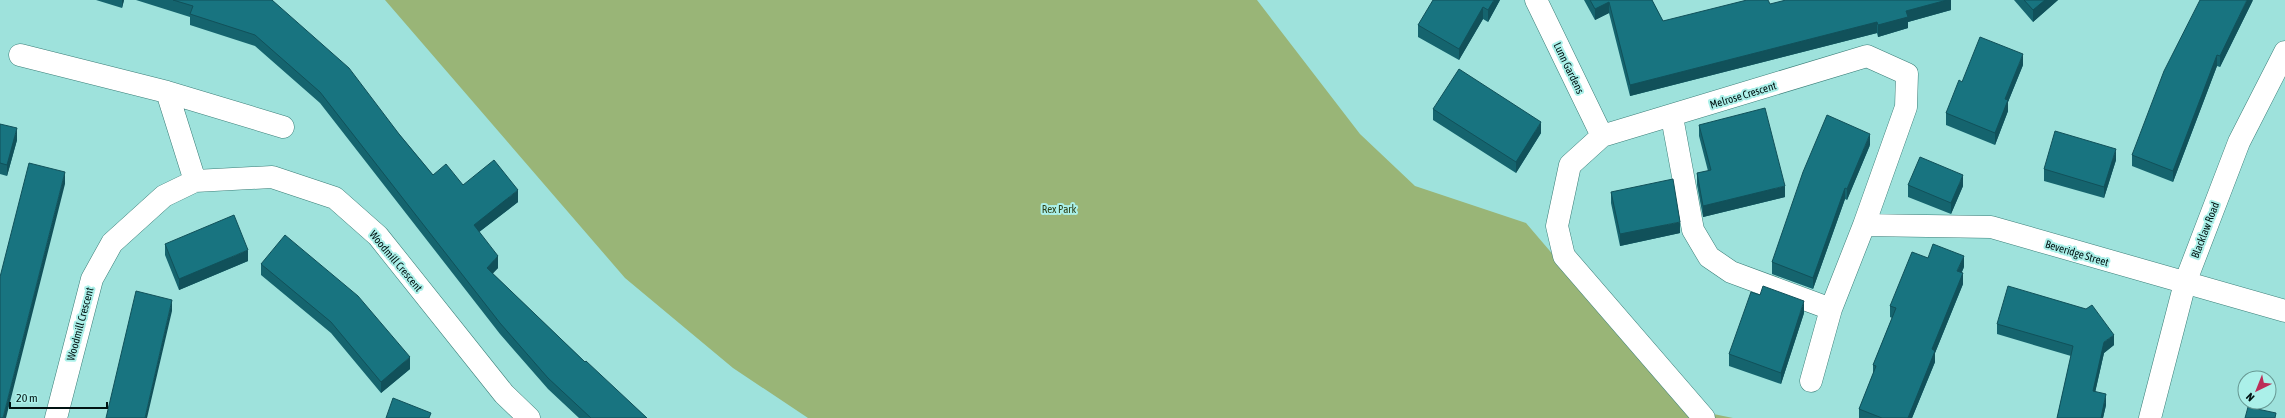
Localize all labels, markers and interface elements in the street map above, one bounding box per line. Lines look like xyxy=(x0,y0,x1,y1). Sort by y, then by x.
street label: Lunn Gardens xyxy=(1551,40,1587,96)
street label: Melrose Crescent xyxy=(1708,79,1778,111)
street label: Blacklaw Road xyxy=(2189,200,2221,260)
park label: Rex Park xyxy=(1042,203,1077,215)
street label: Woodmill Crescent xyxy=(367,228,425,294)
street label: Beveridge Street xyxy=(2044,238,2110,268)
street label: Woodmill Crescent xyxy=(64,286,96,362)
north arrow xyxy=(2237,370,2277,410)
scale bar xyxy=(10,384,107,410)
text: 20 m xyxy=(16,391,38,405)
text: N xyxy=(2244,391,2257,404)

